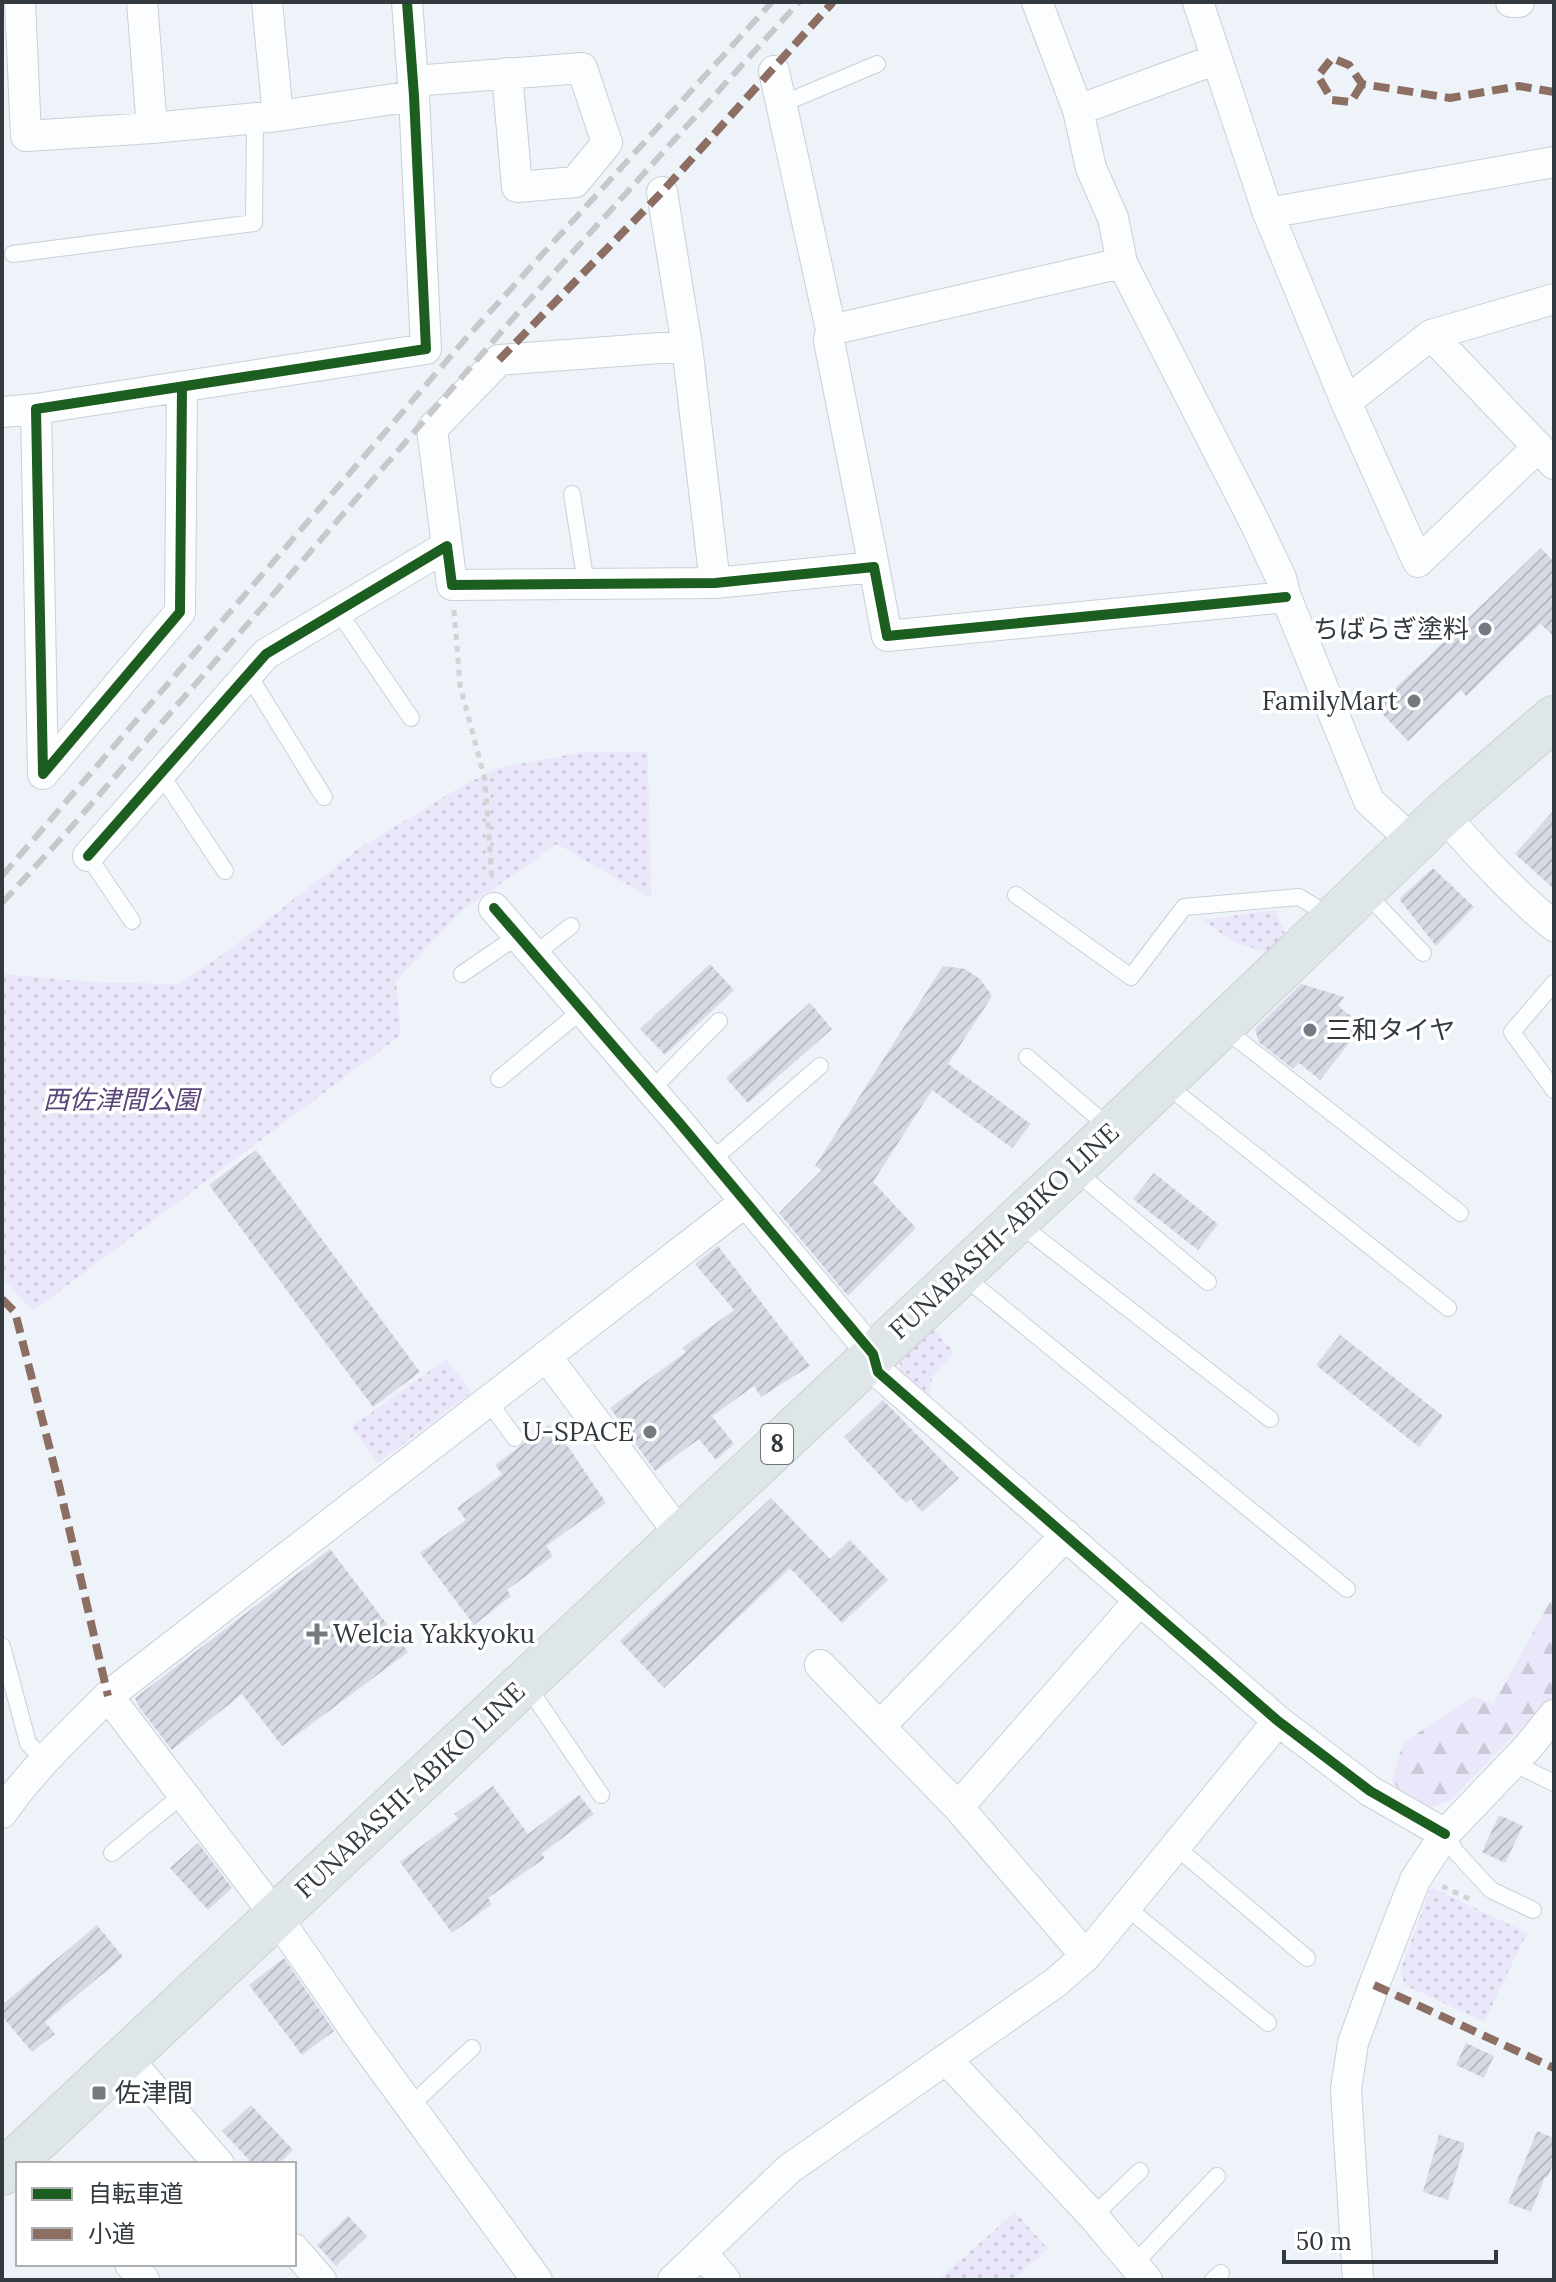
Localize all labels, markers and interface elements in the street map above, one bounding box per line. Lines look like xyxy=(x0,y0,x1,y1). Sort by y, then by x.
place label: ちばらぎ塗料 xyxy=(1313,612,1469,645)
marker: ちばらぎ塗料 xyxy=(1476,620,1494,638)
place label: FamilyMart xyxy=(1262,684,1398,717)
marker: FamilyMart xyxy=(1405,692,1423,710)
place label: 三和タイヤ xyxy=(1326,1013,1455,1046)
marker: 三和タイヤ xyxy=(1301,1021,1319,1039)
park label: 西佐津間公園 xyxy=(43,1083,203,1116)
street label: FUNABASHI-ABIKO LINE xyxy=(882,1115,1125,1346)
place label: U-SPACE xyxy=(522,1415,634,1448)
marker: U-SPACE xyxy=(641,1423,659,1441)
road number: 8 xyxy=(761,1424,793,1464)
place label: Welcia Yakkyoku xyxy=(333,1617,535,1650)
marker: Welcia Yakkyoku xyxy=(308,1625,326,1643)
street label: FUNABASHI-ABIKO LINE xyxy=(288,1674,531,1905)
place label: 佐津間 xyxy=(115,2076,193,2109)
marker: 佐津間 xyxy=(90,2084,108,2102)
legend xyxy=(16,2162,296,2266)
text: 自転車道 xyxy=(88,2178,184,2209)
scale bar xyxy=(1284,2214,1496,2264)
text: 小道 xyxy=(88,2218,136,2249)
text: 50 m xyxy=(1296,2226,1352,2257)

